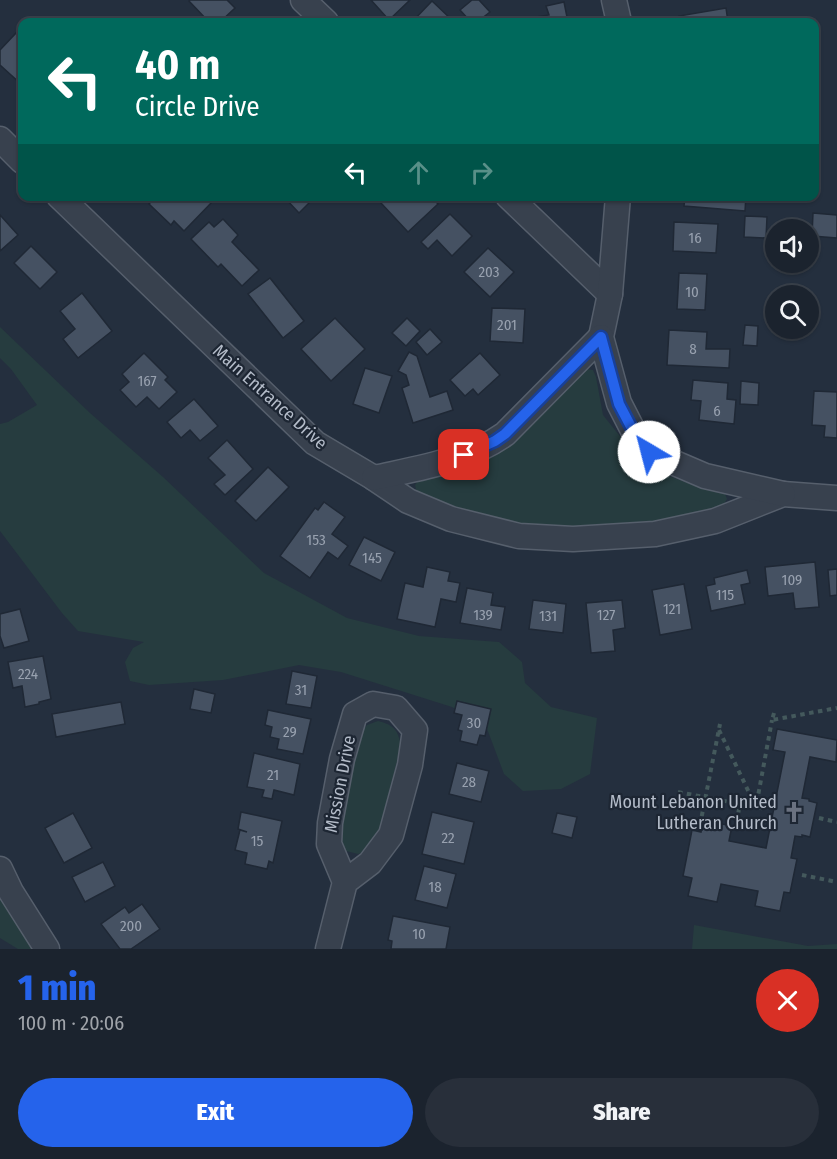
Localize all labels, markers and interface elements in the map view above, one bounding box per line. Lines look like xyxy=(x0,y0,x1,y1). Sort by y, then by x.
text: 40 m xyxy=(135,40,220,90)
icon: left xyxy=(36,42,114,120)
text: Circle Drive xyxy=(135,91,260,123)
icon: left xyxy=(339,156,372,189)
icon: ahead xyxy=(402,156,435,189)
icon: right xyxy=(465,156,498,189)
map controls xyxy=(765,219,819,339)
button: sound xyxy=(765,219,819,273)
house number: 16 xyxy=(688,229,702,247)
house number: 203 xyxy=(478,263,500,281)
house number: 10 xyxy=(685,283,699,301)
button: search xyxy=(765,285,819,339)
house number: 201 xyxy=(497,316,517,334)
street label: Main Entrance Drive xyxy=(208,340,332,454)
house number: 8 xyxy=(689,340,697,358)
house number: 167 xyxy=(137,372,157,390)
house number: 6 xyxy=(713,402,721,420)
position arrow xyxy=(617,420,681,484)
pin xyxy=(438,429,489,480)
icon: arrive xyxy=(447,438,480,471)
house number: 153 xyxy=(306,531,326,549)
house number: 145 xyxy=(362,549,382,567)
house number: 109 xyxy=(782,571,802,589)
house number: 115 xyxy=(716,586,734,604)
house number: 121 xyxy=(663,600,681,618)
house number: 139 xyxy=(473,606,493,624)
house number: 127 xyxy=(597,606,615,624)
house number: 131 xyxy=(539,607,557,625)
house number: 224 xyxy=(18,665,38,683)
house number: 31 xyxy=(295,681,307,699)
house number: 30 xyxy=(467,714,481,732)
house number: 29 xyxy=(283,723,297,741)
street label: Mission Drive xyxy=(320,734,360,834)
house number: 21 xyxy=(267,766,279,784)
house number: 28 xyxy=(462,773,476,791)
place label: Mount Lebanon United Lutheran Church xyxy=(610,791,777,834)
church icon: Mount Lebanon United Lutheran Church xyxy=(782,800,806,824)
house number: 22 xyxy=(441,829,455,847)
house number: 15 xyxy=(251,832,263,850)
house number: 18 xyxy=(428,878,442,896)
house number: 200 xyxy=(120,917,142,935)
house number: 10 xyxy=(412,925,426,943)
text: 1 min xyxy=(18,966,96,1010)
button: close xyxy=(756,969,819,1032)
text: 100 m · 20:06 xyxy=(18,1011,124,1035)
button: Exit xyxy=(18,1078,413,1147)
button: Share xyxy=(425,1078,819,1147)

